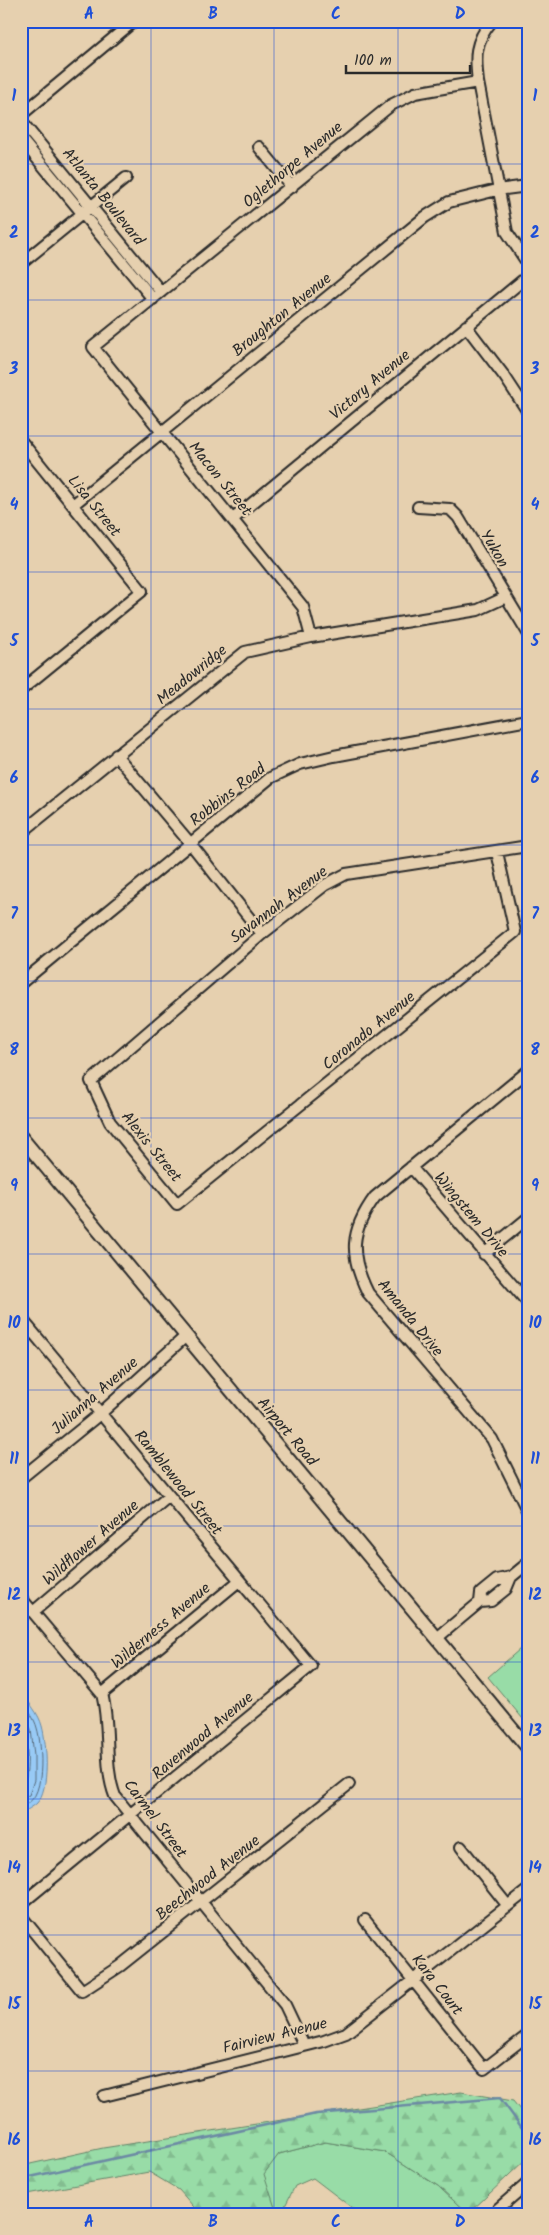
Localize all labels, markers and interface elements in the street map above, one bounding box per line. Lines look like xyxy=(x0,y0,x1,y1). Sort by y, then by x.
text: A xyxy=(84,2,94,27)
text: B xyxy=(208,2,218,27)
text: C xyxy=(331,2,341,27)
text: D xyxy=(455,2,466,27)
scale bar xyxy=(346,42,470,74)
text: 100 m xyxy=(354,49,392,73)
text: 1 xyxy=(12,84,17,109)
text: 1 xyxy=(533,84,538,109)
street label: Oglethorpe Avenue xyxy=(237,116,349,214)
street label: Atlanta Boulevard xyxy=(56,143,151,252)
text: 2 xyxy=(9,221,19,246)
text: 2 xyxy=(530,221,540,246)
street label: Broughton Avenue xyxy=(227,267,337,363)
street label: Victory Avenue xyxy=(324,344,416,426)
text: 3 xyxy=(9,357,19,382)
text: 3 xyxy=(530,357,540,382)
street label: Macon Street xyxy=(182,436,259,522)
street label: Lisa Street xyxy=(61,469,127,543)
text: 4 xyxy=(10,493,19,518)
text: 4 xyxy=(531,493,540,518)
street label: Yukon xyxy=(473,525,515,573)
text: 5 xyxy=(9,629,20,654)
text: 5 xyxy=(530,629,541,654)
street label: Meadowridge xyxy=(151,638,233,712)
street label: Robbins Road xyxy=(184,757,272,833)
text: 6 xyxy=(10,766,19,791)
text: 6 xyxy=(531,766,540,791)
street label: Savannah Avenue xyxy=(225,860,333,950)
text: 7 xyxy=(10,902,18,927)
text: 7 xyxy=(531,902,539,927)
street label: Coronado Avenue xyxy=(317,985,421,1077)
text: 8 xyxy=(9,1038,19,1063)
text: 8 xyxy=(530,1038,540,1063)
street label: Alexis Street xyxy=(114,1106,188,1189)
street label: Wingstem Drive xyxy=(428,1167,514,1263)
text: 9 xyxy=(10,1174,18,1199)
text: 9 xyxy=(531,1174,539,1199)
street label: Amanda Drive xyxy=(371,1274,449,1362)
text: 10 xyxy=(7,1311,21,1336)
text: 10 xyxy=(528,1311,542,1336)
street label: Julianna Avenue xyxy=(46,1351,144,1441)
street label: Airport Road xyxy=(251,1392,324,1473)
street label: Ramblewood Street xyxy=(128,1425,229,1542)
text: 11 xyxy=(9,1447,19,1472)
text: 11 xyxy=(530,1447,540,1472)
street label: Wildflower Avenue xyxy=(37,1494,145,1592)
street label: Wilderness Avenue xyxy=(106,1577,216,1675)
text: 12 xyxy=(7,1583,21,1608)
text: 12 xyxy=(528,1583,542,1608)
street label: Ravenwood Avenue xyxy=(147,1686,259,1786)
text: 13 xyxy=(7,1719,21,1744)
text: 13 xyxy=(528,1719,542,1744)
street label: Carmel Street xyxy=(117,1774,194,1864)
street label: Beechwood Avenue xyxy=(150,1829,266,1927)
text: 14 xyxy=(7,1856,21,1881)
text: 14 xyxy=(528,1856,542,1881)
street label: Kara Court xyxy=(405,1949,470,2022)
text: 15 xyxy=(8,1992,22,2017)
text: 15 xyxy=(529,1992,543,2017)
street label: Fairview Avenue xyxy=(220,2011,330,2061)
text: 16 xyxy=(7,2128,21,2153)
text: 16 xyxy=(528,2128,542,2153)
text: A xyxy=(84,2210,94,2235)
text: B xyxy=(208,2210,218,2235)
text: C xyxy=(331,2210,341,2235)
text: D xyxy=(455,2210,466,2235)

